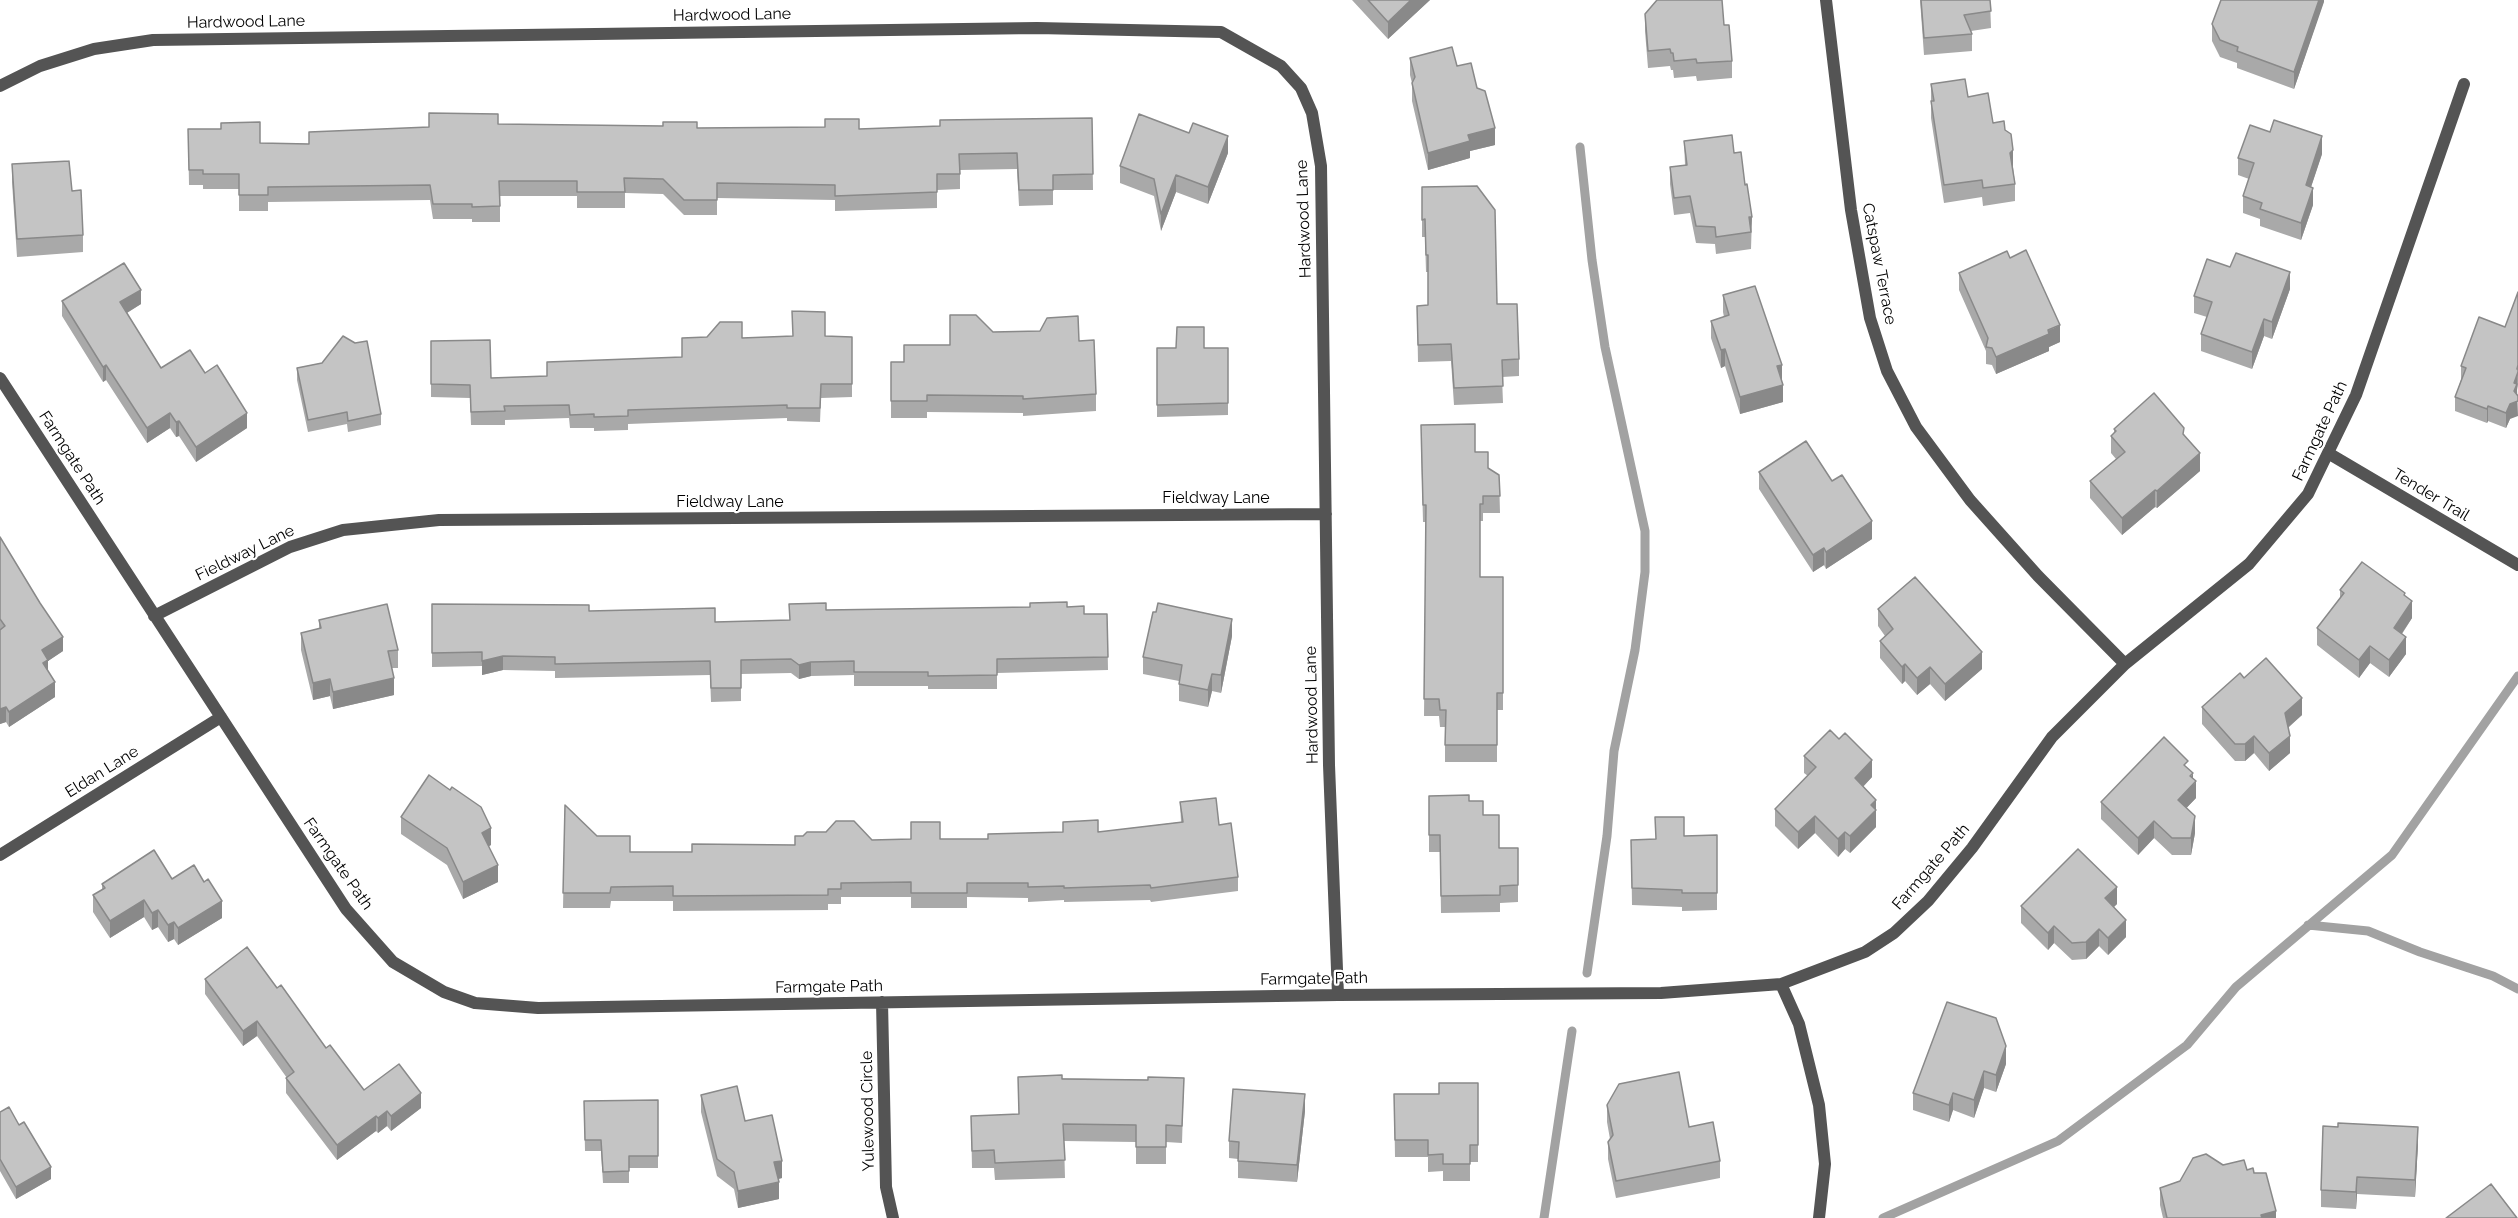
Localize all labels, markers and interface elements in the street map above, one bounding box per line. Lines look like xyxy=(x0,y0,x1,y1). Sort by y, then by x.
street label: Hardwood Lane xyxy=(673,4,791,26)
street label: Hardwood Lane xyxy=(187,11,305,33)
street label: Hardwood Lane xyxy=(1292,160,1316,278)
street label: Catspaw Terrace xyxy=(1858,202,1900,326)
street label: Farmgate Path xyxy=(2289,378,2351,484)
street label: Farmgate Path xyxy=(35,408,109,508)
street label: Tender Trail xyxy=(2389,465,2473,525)
street label: Fieldway Lane xyxy=(1162,488,1270,508)
street label: Fieldway Lane xyxy=(676,492,784,512)
street label: Fieldway Lane xyxy=(193,521,297,585)
street label: Hardwood Lane xyxy=(1301,646,1323,764)
street label: Eldan Lane xyxy=(62,742,142,802)
street label: Farmgate Path xyxy=(299,814,377,914)
street label: Farmgate Path xyxy=(1888,820,1974,914)
street label: Farmgate Path xyxy=(1260,968,1368,990)
street label: Farmgate Path xyxy=(775,976,883,998)
street label: Yulewood Circle xyxy=(857,1051,879,1171)

